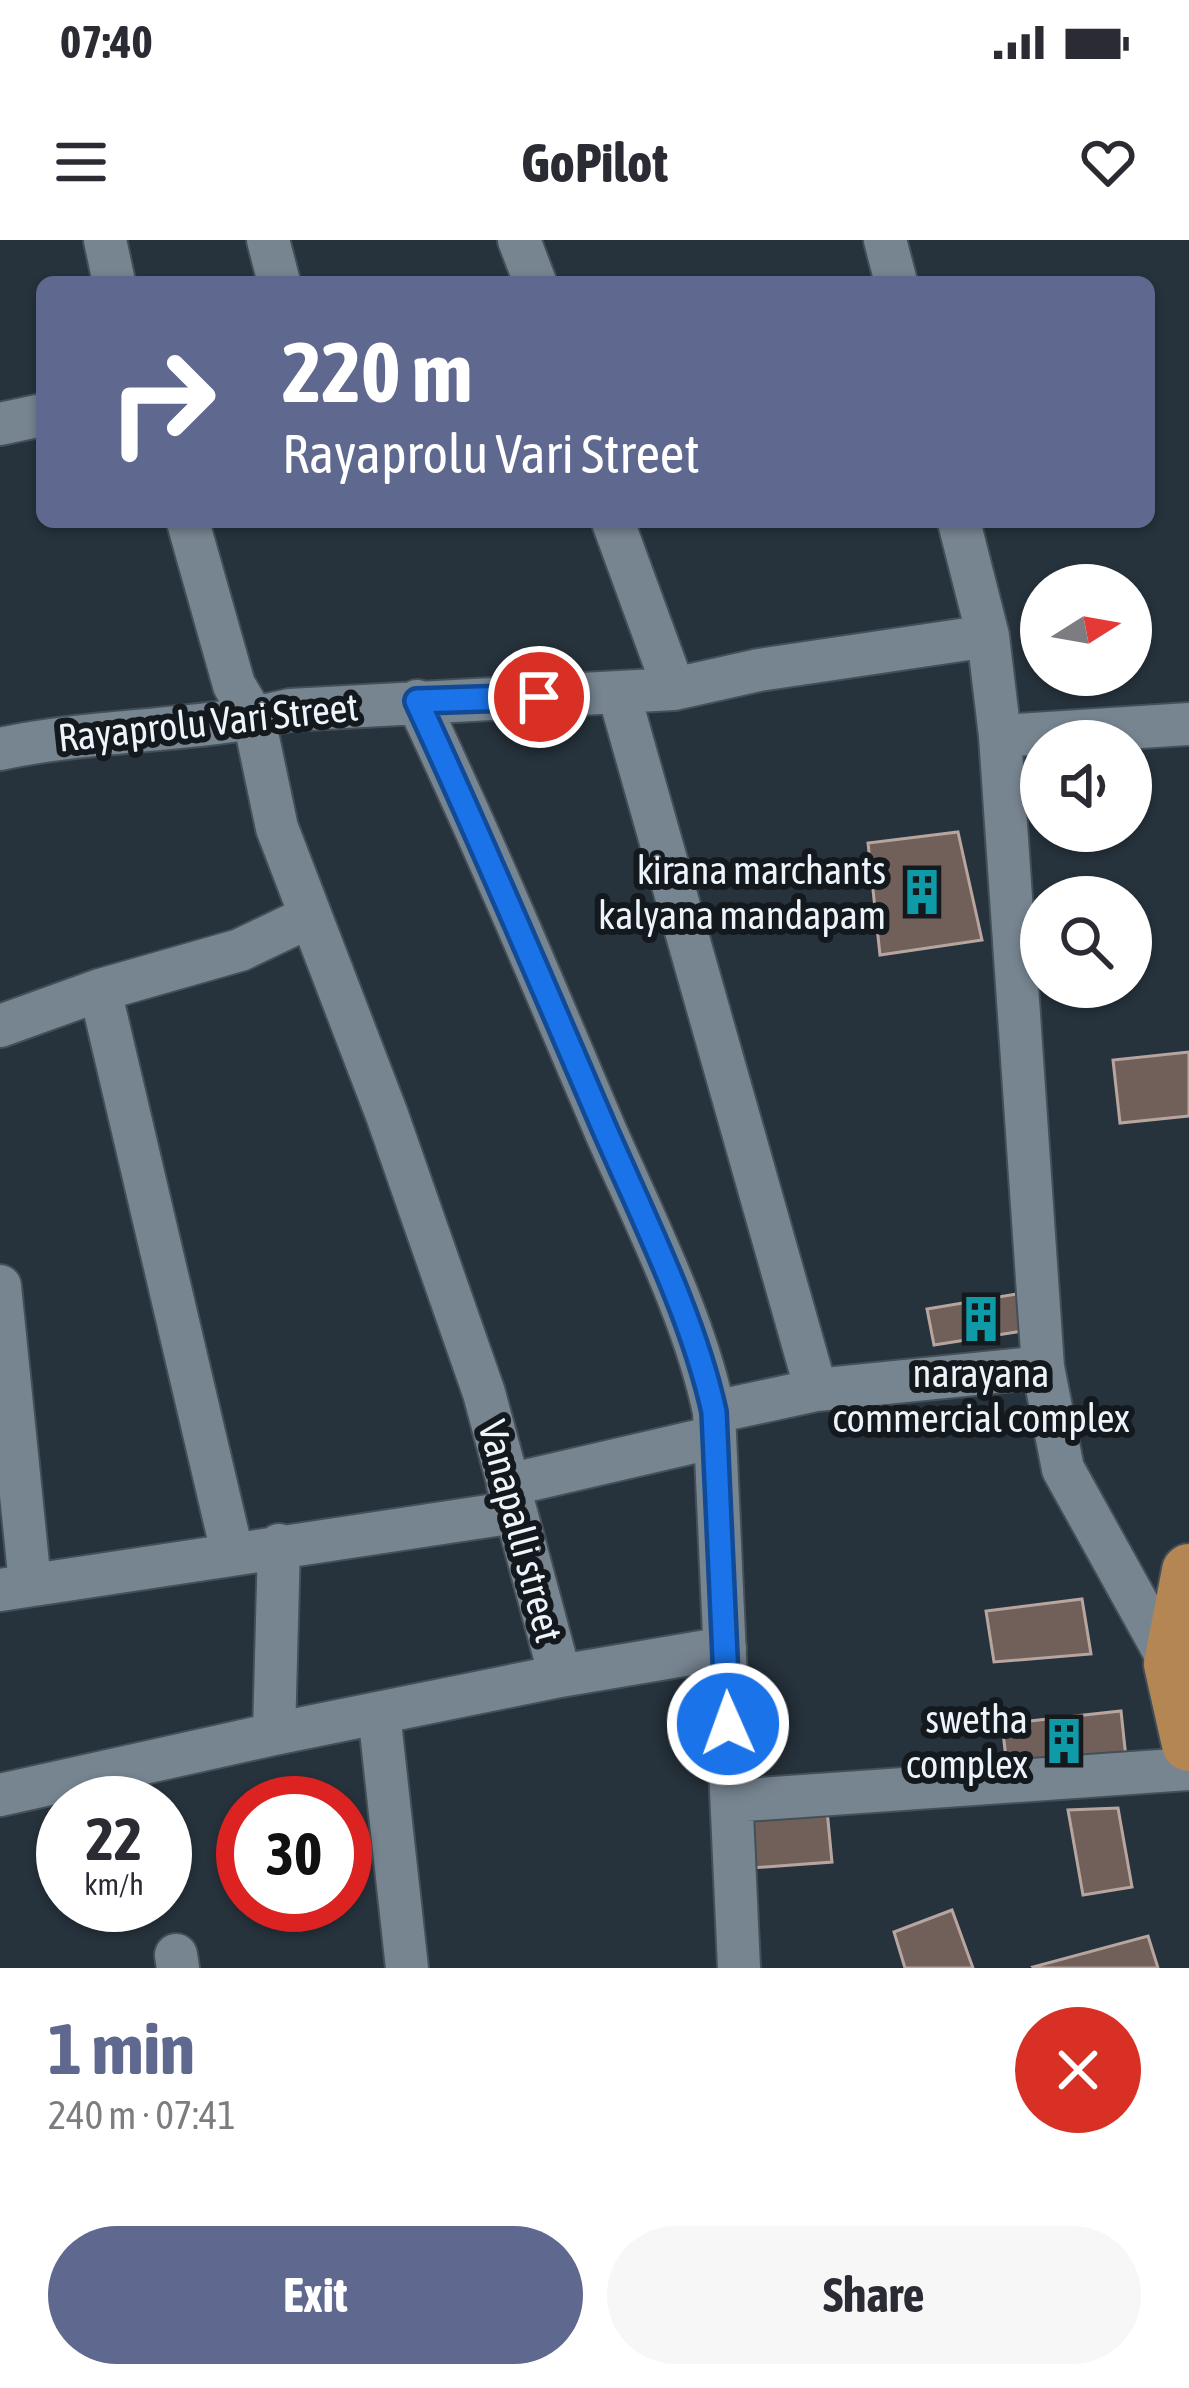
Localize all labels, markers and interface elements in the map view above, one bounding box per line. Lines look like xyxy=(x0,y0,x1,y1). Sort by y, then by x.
text: 07:40 xyxy=(60,16,153,68)
icon: menu xyxy=(48,129,114,195)
icon: heart xyxy=(1075,129,1141,195)
text: GoPilot xyxy=(521,132,668,193)
icon: right xyxy=(84,324,240,480)
text: 220 m xyxy=(282,324,472,420)
text: Rayaprolu Vari Street xyxy=(282,423,700,484)
north arrow xyxy=(1020,564,1152,696)
map controls xyxy=(1020,564,1152,1008)
pin xyxy=(488,646,590,748)
icon: arrive xyxy=(506,664,572,730)
street label: Rayaprolu Vari Street xyxy=(56,684,360,760)
button: sound xyxy=(1020,720,1152,852)
place label: kirana marchants kalyana mandapam xyxy=(598,848,886,937)
building icon: kirana marchants kalyana mandapam xyxy=(897,867,947,917)
button: search xyxy=(1020,876,1152,1008)
building icon: narayana commercial complex xyxy=(956,1294,1006,1344)
place label: narayana commercial complex xyxy=(832,1351,1130,1440)
street label: Vanapalli street xyxy=(470,1415,572,1647)
position arrow xyxy=(665,1661,791,1787)
place label: swetha complex xyxy=(906,1697,1028,1786)
building icon: swetha complex xyxy=(1039,1716,1089,1766)
speed limit sign: 30 xyxy=(216,1776,372,1932)
text: 22 xyxy=(86,1804,142,1873)
text: km/h xyxy=(84,1867,144,1901)
text: 1 min xyxy=(48,2007,195,2089)
button: close xyxy=(1015,2007,1141,2133)
text: 240 m · 07:41 xyxy=(48,2093,236,2137)
button: Exit xyxy=(48,2226,583,2364)
button: Share xyxy=(607,2226,1141,2364)

